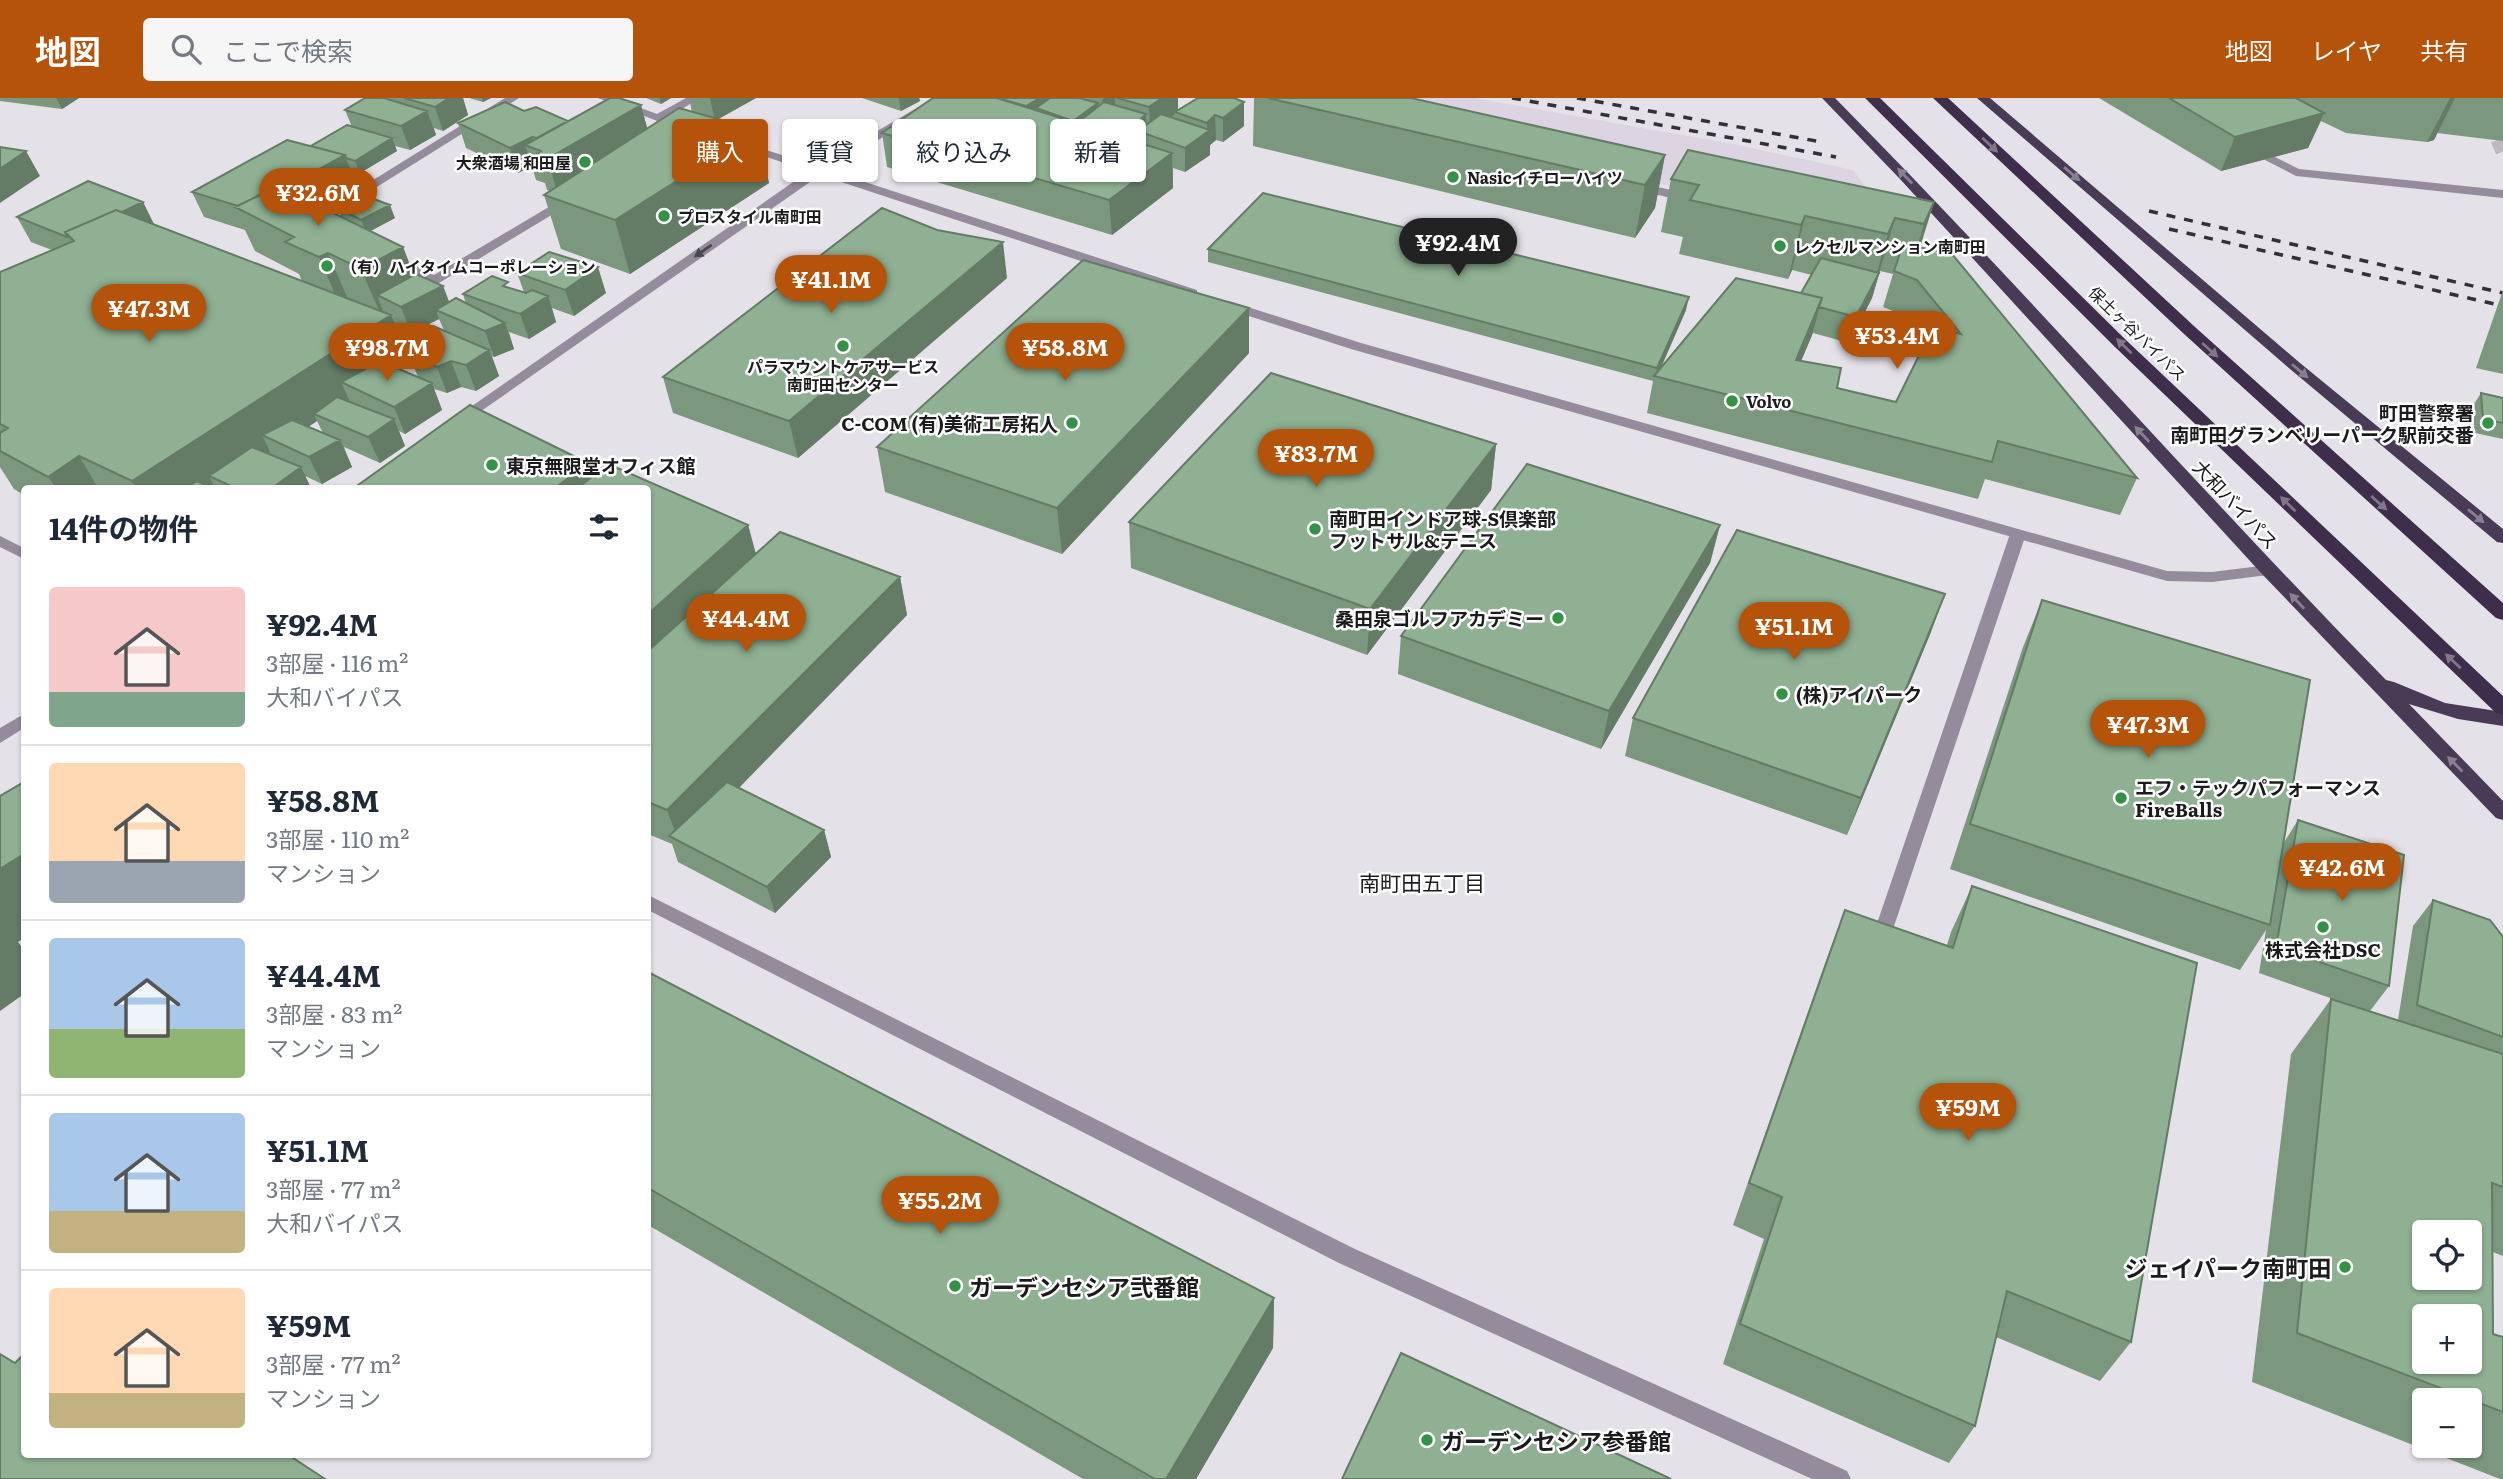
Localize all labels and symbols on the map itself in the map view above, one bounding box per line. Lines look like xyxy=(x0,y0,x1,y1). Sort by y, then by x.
one-way arrow xyxy=(1981,136,1998,152)
place label: 大衆酒場 和田屋 xyxy=(456,150,571,174)
marker: 大衆酒場 和田屋 xyxy=(577,154,593,170)
place label: Nasicイチローハイツ xyxy=(1467,165,1623,189)
one-way arrow xyxy=(2063,166,2081,182)
one-way arrow xyxy=(1896,168,1913,185)
pin: ¥32.6M xyxy=(261,169,375,228)
marker: Nasicイチローハイツ xyxy=(1445,169,1461,185)
place label: プロスタイル南町田 xyxy=(678,204,822,228)
marker: プロスタイル南町田 xyxy=(656,208,672,224)
pin: ¥92.4M xyxy=(1401,218,1515,278)
place label: レクセルマンション南町田 xyxy=(1794,234,1986,258)
marker: レクセルマンション南町田 xyxy=(1772,238,1788,254)
one-way arrow xyxy=(694,244,712,258)
place label: （有）ハイタイムコーポレーション xyxy=(341,254,595,278)
pin: ¥41.1M xyxy=(774,256,888,315)
marker: （有）ハイタイムコーポレーション xyxy=(319,258,335,274)
street label: 保土ヶ谷バイパス xyxy=(2084,280,2192,386)
pin: ¥47.3M xyxy=(92,285,206,344)
pin: ¥53.4M xyxy=(1840,312,1954,371)
pin: ¥98.7M xyxy=(330,324,444,383)
pin: ¥58.8M xyxy=(1008,324,1122,383)
marker: パラマウントケアサービス 南町田センター xyxy=(835,338,851,354)
one-way arrow xyxy=(2116,338,2133,355)
one-way arrow xyxy=(2201,342,2219,358)
place label: パラマウントケアサービス 南町田センター xyxy=(747,354,939,396)
one-way arrow xyxy=(2291,363,2309,378)
place label: Volvo xyxy=(1746,389,1791,413)
marker: Volvo xyxy=(1724,393,1740,409)
place label: 町田警察署 南町田グランベリーパーク駅前交番 xyxy=(2170,398,2474,448)
place label: C-COM (有)美術工房拓人 xyxy=(841,409,1058,437)
marker: C-COM (有)美術工房拓人 xyxy=(1064,415,1080,431)
marker: 町田警察署 南町田グランベリーパーク駅前交番 xyxy=(2480,415,2496,431)
one-way arrow xyxy=(2135,425,2151,442)
pin: ¥83.7M xyxy=(1259,430,1373,489)
place label: 東京無限堂オフィス館 xyxy=(506,451,696,479)
street label: 大和バイパス xyxy=(2187,453,2285,555)
marker: 東京無限堂オフィス館 xyxy=(484,457,500,473)
one-way arrow xyxy=(2370,495,2388,511)
one-way arrow xyxy=(2280,496,2297,513)
place label: 南町田インドア球-S倶楽部 フットサル&テニス xyxy=(1329,504,1556,554)
one-way arrow xyxy=(2466,508,2484,523)
marker: 南町田インドア球-S倶楽部 フットサル&テニス xyxy=(1307,521,1323,537)
one-way arrow xyxy=(2288,592,2305,609)
pin: ¥44.4M xyxy=(689,594,803,654)
pin: ¥51.1M xyxy=(1737,602,1851,662)
place label: 桑田泉ゴルフアカデミー xyxy=(1335,604,1544,632)
marker: 桑田泉ゴルフアカデミー xyxy=(1550,610,1566,626)
one-way arrow xyxy=(2445,652,2462,669)
place label: (株)アイパーク xyxy=(1796,680,1922,708)
marker: (株)アイパーク xyxy=(1774,686,1790,702)
pin: ¥47.3M xyxy=(2091,700,2205,760)
one-way arrow xyxy=(2448,756,2464,773)
place label: エフ・テックパフォーマンス FireBalls xyxy=(2135,773,2381,823)
marker: エフ・テックパフォーマンス FireBalls xyxy=(2113,790,2129,806)
pin: ¥42.6M xyxy=(2285,844,2399,903)
district label: 南町田五丁目 xyxy=(1359,866,1485,897)
marker: 株式会社DSC xyxy=(2315,919,2331,935)
place label: 株式会社DSC xyxy=(2265,935,2381,963)
pin: ¥59M xyxy=(1927,1084,2009,1143)
pin: ¥55.2M xyxy=(883,1176,997,1236)
place label: ジェイパーク南町田 xyxy=(2124,1250,2331,1284)
marker: ジェイパーク南町田 xyxy=(2337,1259,2353,1275)
place label: ガーデンセシア弐番館 xyxy=(969,1269,1199,1303)
marker: ガーデンセシア弐番館 xyxy=(947,1278,963,1294)
place label: ガーデンセシア参番館 xyxy=(1441,1423,1671,1457)
marker: ガーデンセシア参番館 xyxy=(1419,1432,1435,1448)

